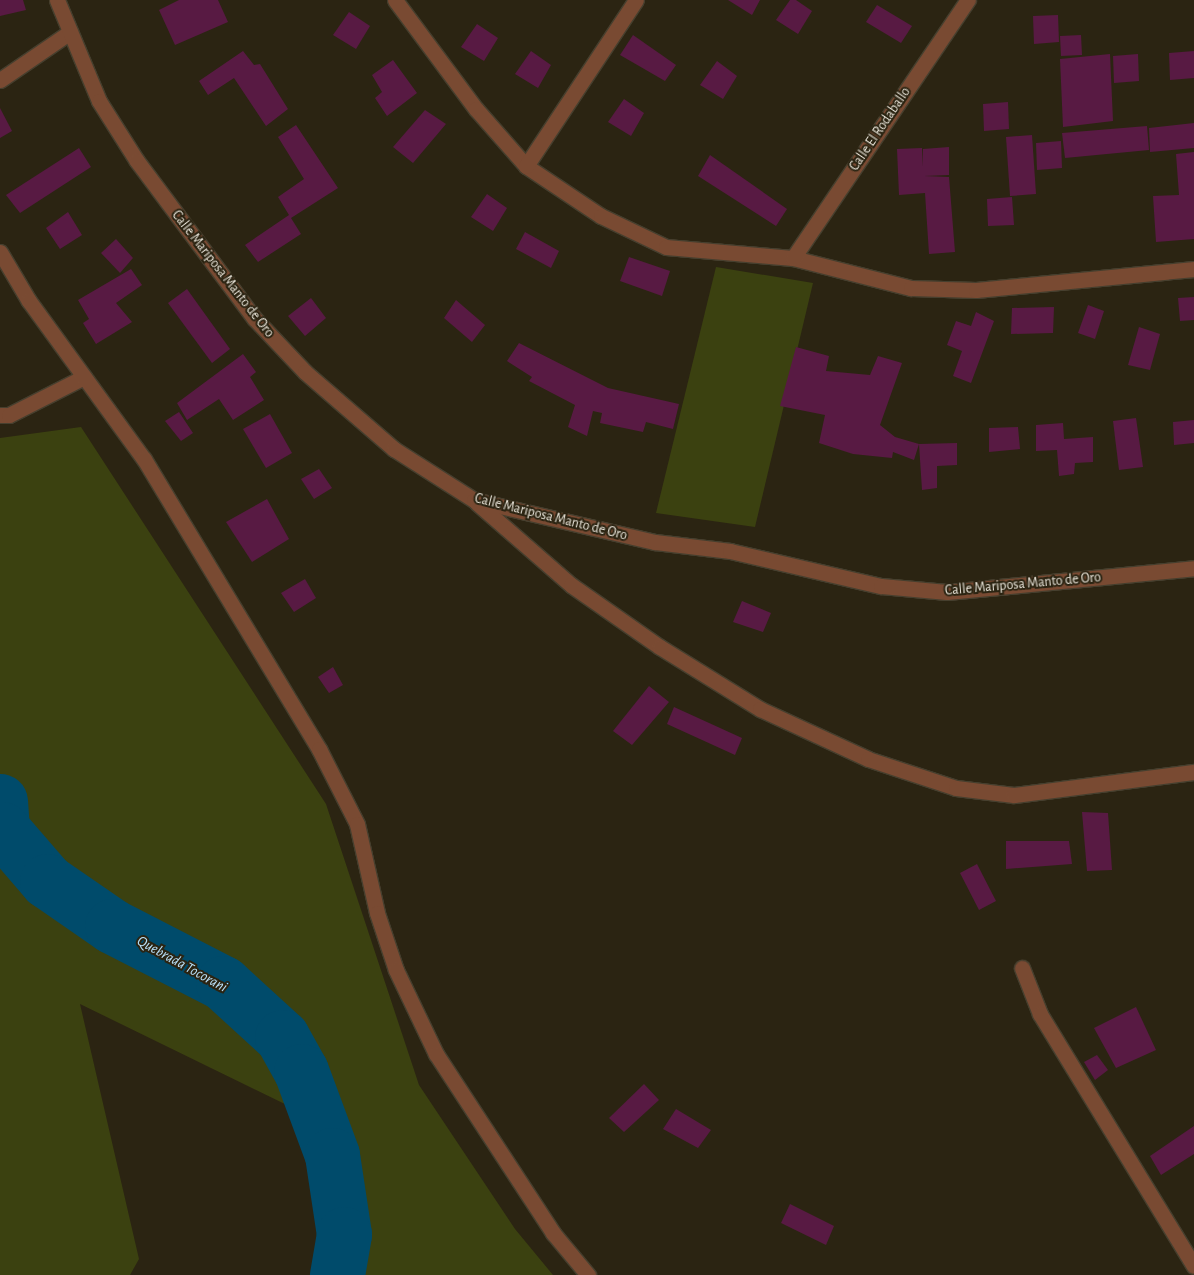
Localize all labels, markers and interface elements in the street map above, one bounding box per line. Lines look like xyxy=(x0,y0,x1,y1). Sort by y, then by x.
street label: Calle El Rodaballo xyxy=(846,84,914,174)
street label: Calle Mariposa Manto de Oro xyxy=(168,207,278,341)
street label: Calle Mariposa Manto de Oro xyxy=(473,490,629,544)
street label: Calle Mariposa Manto de Oro xyxy=(944,569,1102,599)
water label: Quebrada Tocorani xyxy=(134,932,230,996)

